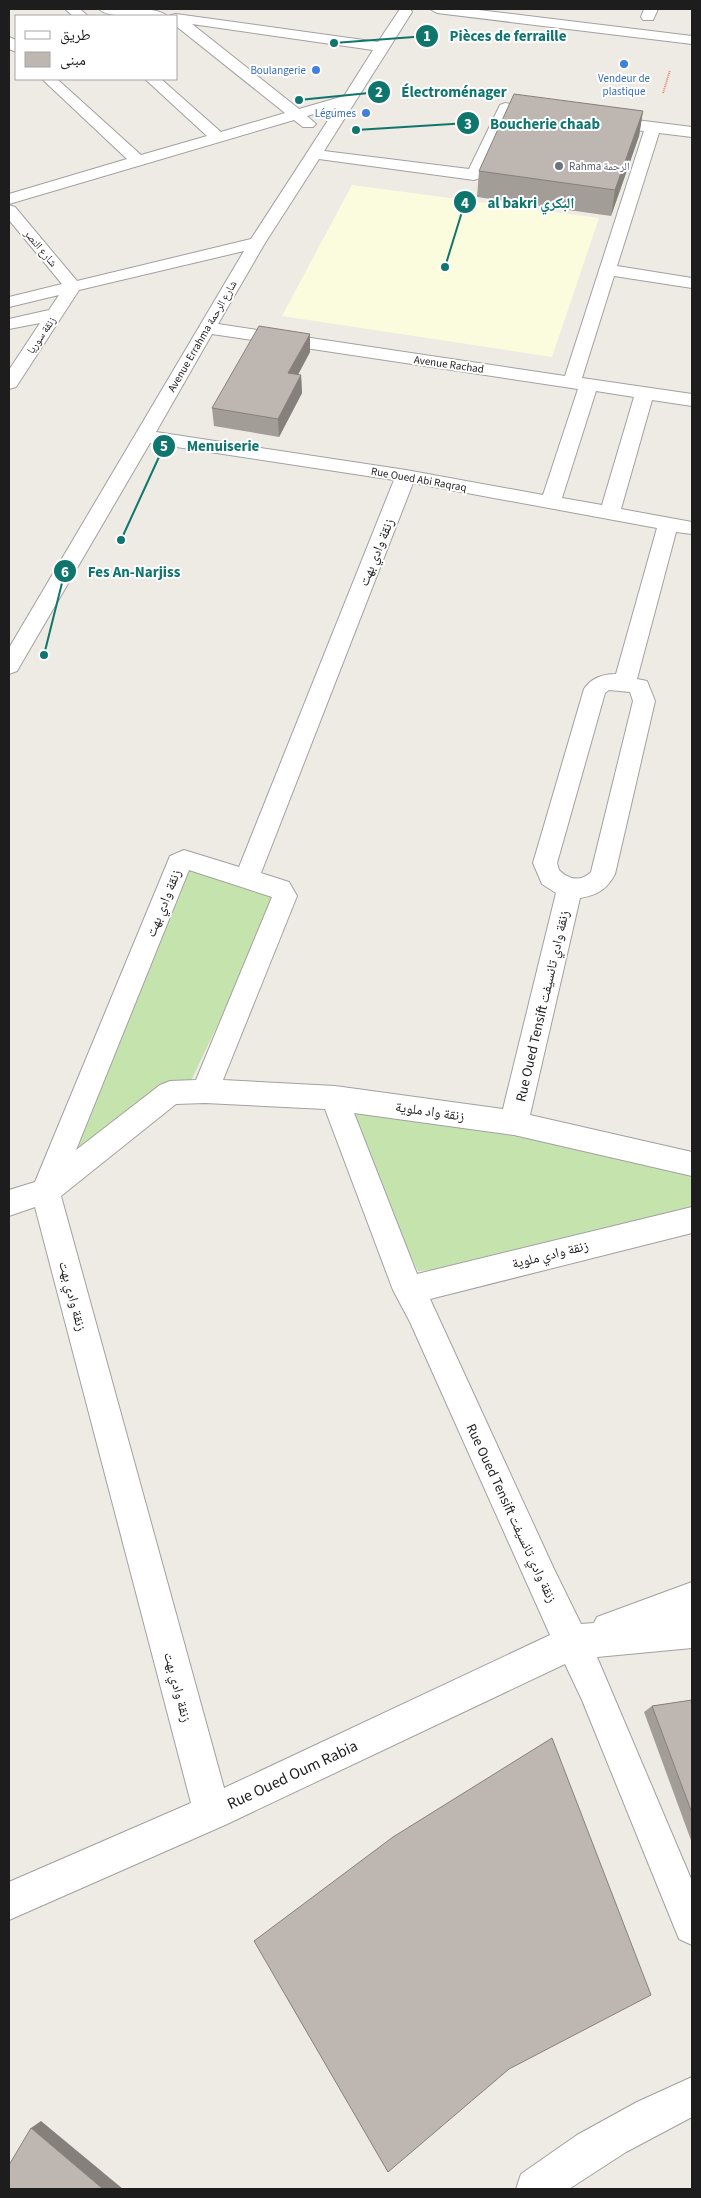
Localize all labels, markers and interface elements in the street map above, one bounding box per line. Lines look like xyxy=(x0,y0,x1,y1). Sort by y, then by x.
legend xyxy=(15,15,178,80)
callout: Pièces de ferraille xyxy=(415,21,576,51)
text: طريق xyxy=(60,25,91,46)
text: 1 xyxy=(423,26,431,47)
text: Pièces de ferraille xyxy=(450,26,567,47)
text: مبنى xyxy=(60,50,86,71)
marker: Vendeur de plastique xyxy=(618,58,630,70)
place label: Boulangerie xyxy=(250,63,307,78)
marker: Boulangerie xyxy=(310,64,322,76)
place label: Vendeur de plastique xyxy=(598,71,651,99)
callout: Électroménager xyxy=(366,77,517,107)
text: 2 xyxy=(375,82,383,103)
text: Électroménager xyxy=(401,82,507,103)
place label: Légumes xyxy=(315,106,356,121)
marker: Légumes xyxy=(360,107,372,119)
callout: Boucherie chaab xyxy=(455,108,610,138)
text: 3 xyxy=(464,114,472,135)
text: Boucherie chaab xyxy=(490,114,600,135)
place label: Rahma الرحمة xyxy=(569,159,630,174)
marker: Rahma الرحمة xyxy=(553,160,565,172)
callout: al bakri البكري xyxy=(452,187,584,217)
text: 4 xyxy=(461,193,469,214)
text: al bakri البكري xyxy=(487,193,575,215)
street label: شارع النصر xyxy=(20,226,61,270)
street label: Avenue Errahma شارع الرحمة xyxy=(164,278,241,395)
street label: زنقة سوريا xyxy=(23,314,59,357)
street label: Avenue Rachad xyxy=(413,352,485,377)
callout: Menuiserie xyxy=(151,431,269,461)
text: 5 xyxy=(160,436,168,457)
text: Menuiserie xyxy=(187,436,260,457)
street label: Rue Oued Abi Raqraq xyxy=(370,464,468,495)
street label: زنقة وادي بهت xyxy=(354,515,400,590)
callout: Fes An-Narjiss xyxy=(52,556,190,586)
text: 6 xyxy=(61,562,69,583)
text: Fes An-Narjiss xyxy=(88,562,181,583)
street label: زنقة وادي بهت xyxy=(141,866,187,941)
street label: Rue Oued Tensift زنقة وادي تانسيفت xyxy=(511,909,575,1104)
street label: زنقة واد ملوية xyxy=(394,1097,466,1127)
street label: زنقة وادي ملوية xyxy=(510,1236,591,1275)
street label: زنقة وادي بهت xyxy=(53,1259,91,1334)
street label: Rue Oued Tensift زنقة وادي تانسيفت xyxy=(460,1421,562,1607)
street label: زنقة وادي بهت xyxy=(158,1650,196,1725)
street label: Rue Oued Oum Rabia xyxy=(223,1735,361,1815)

